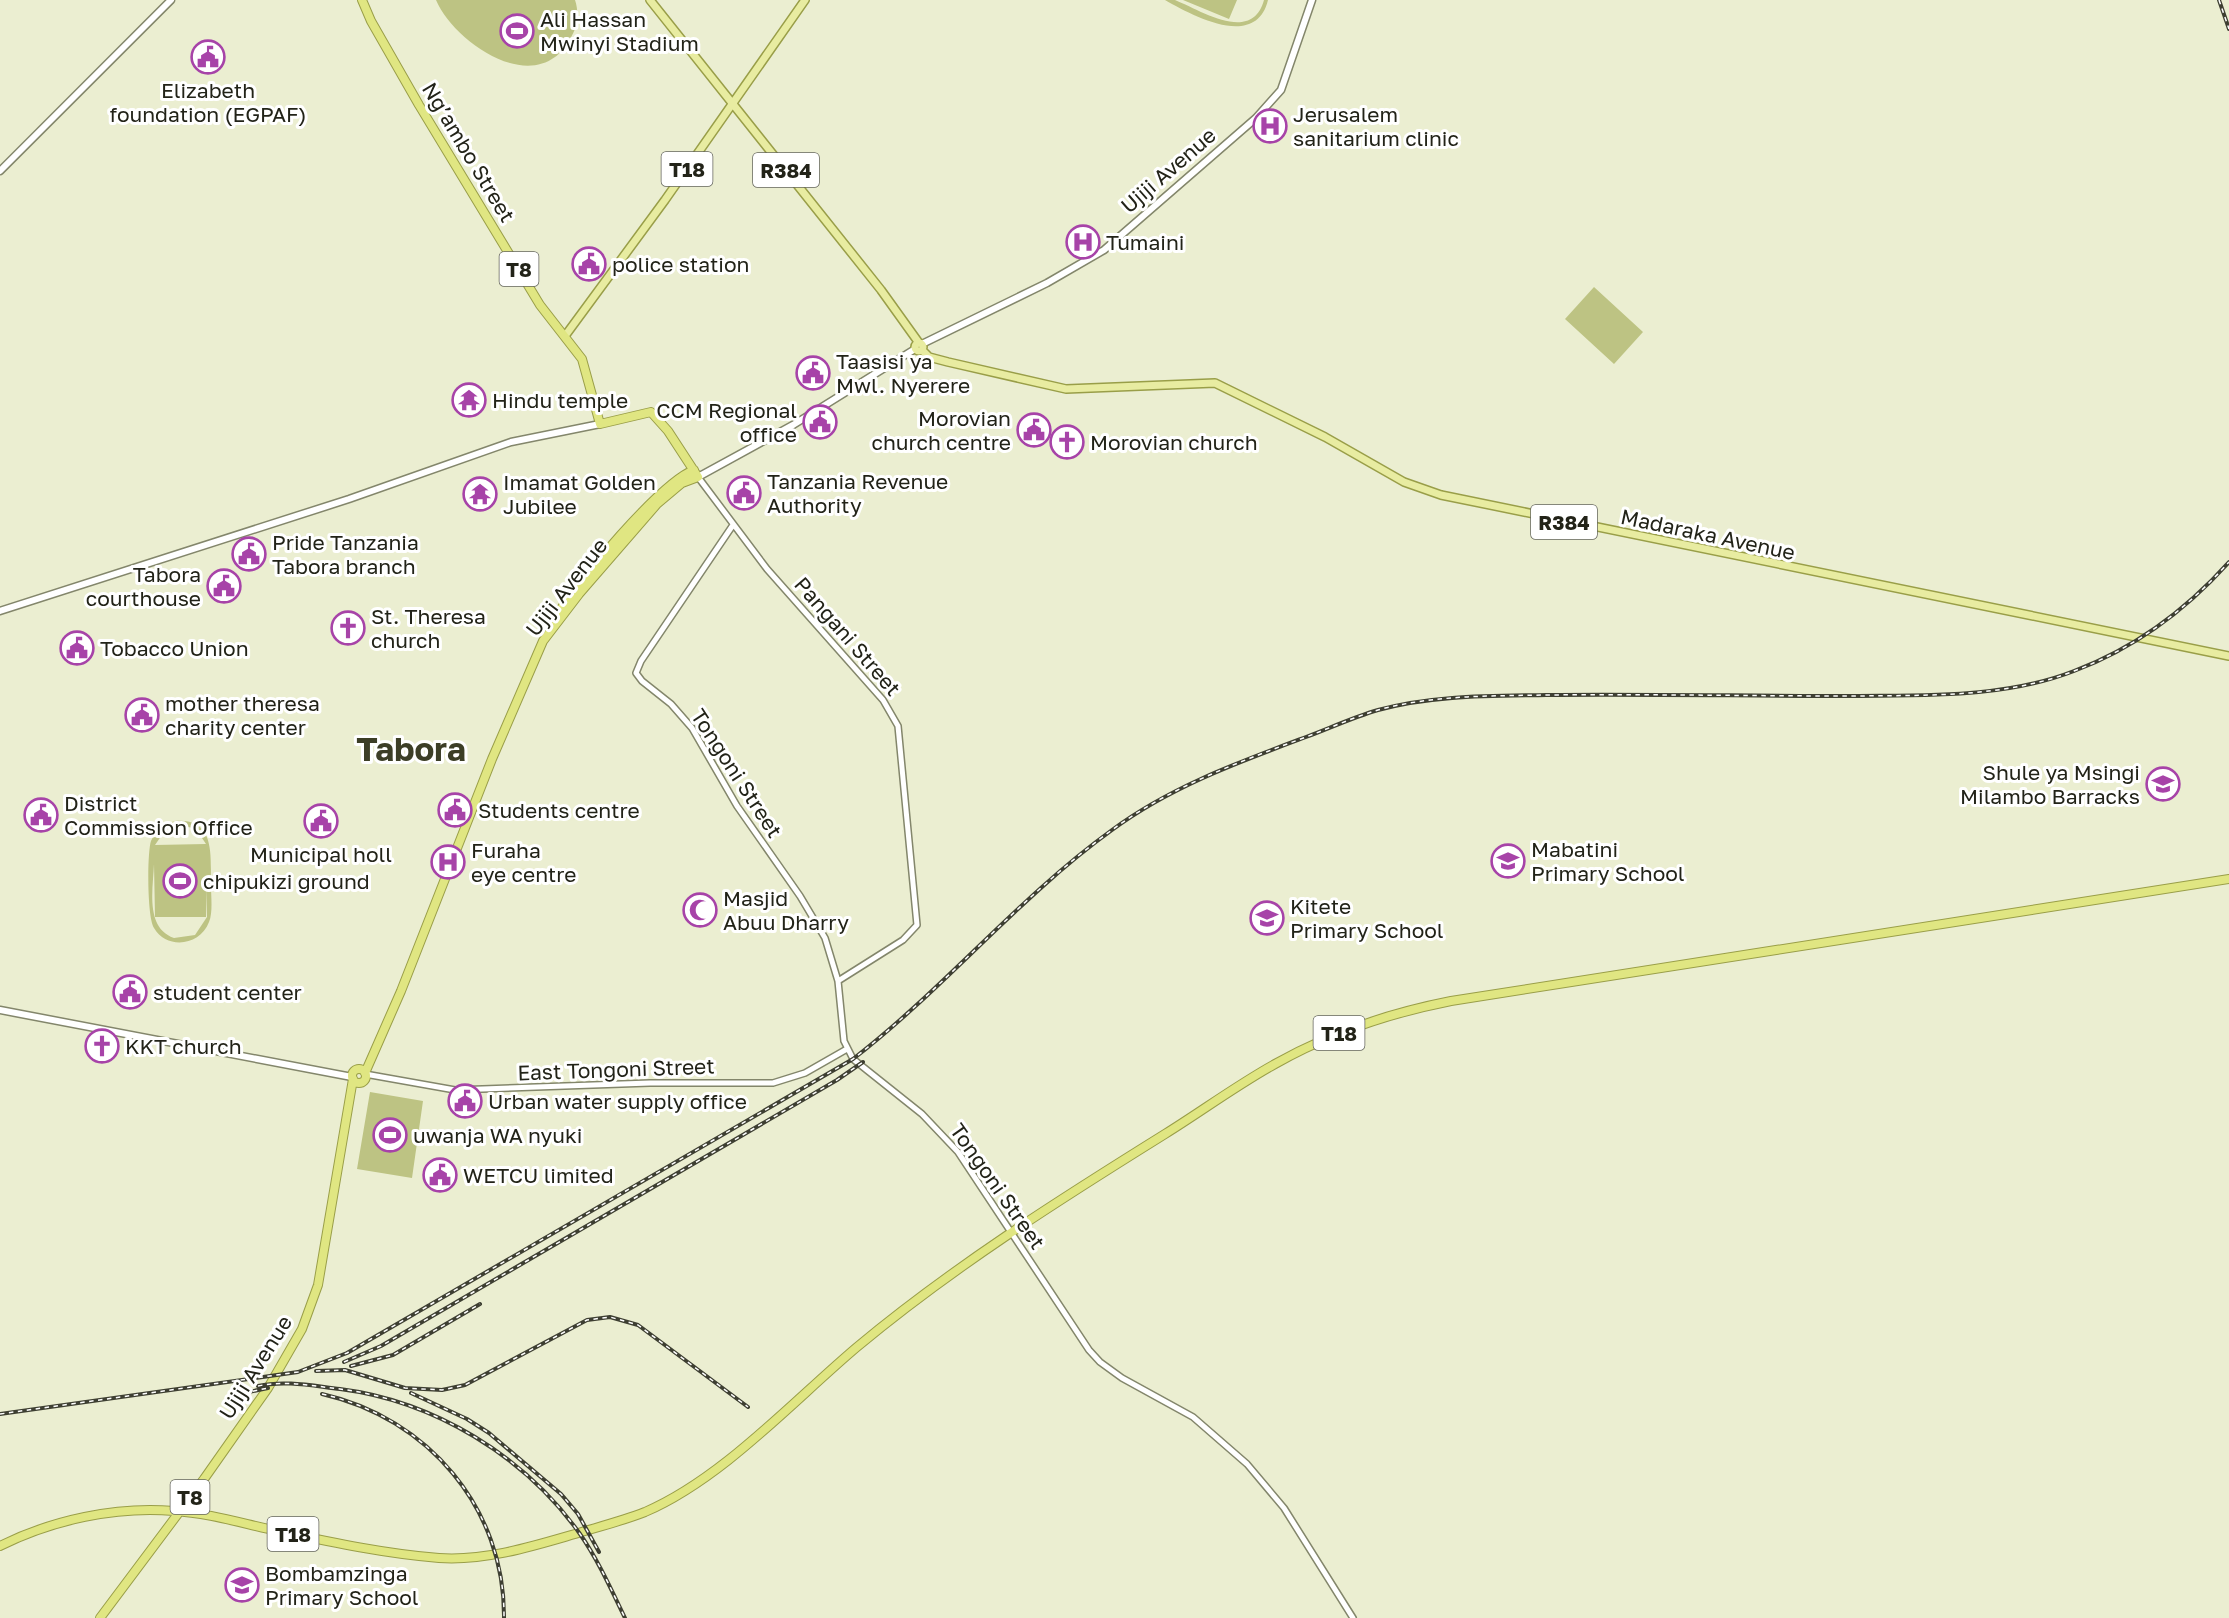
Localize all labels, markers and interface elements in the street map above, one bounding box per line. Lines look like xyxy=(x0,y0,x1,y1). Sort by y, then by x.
place label: Ali Hassan Mwinyi Stadium xyxy=(540,6,699,56)
sports icon: Ali Hassan Mwinyi Stadium xyxy=(499,13,535,49)
public building icon: Elizabeth foundation (EGPAF) xyxy=(190,39,226,75)
place label: Elizabeth foundation (EGPAF) xyxy=(109,77,307,127)
street label: Ng’ambo Street xyxy=(417,77,521,227)
place label: Jerusalem sanitarium clinic xyxy=(1293,101,1459,151)
hospital icon: Jerusalem sanitarium clinic xyxy=(1252,108,1288,144)
street label: Ujiji Avenue xyxy=(1115,122,1221,218)
road number: T18 xyxy=(662,152,712,186)
road number: R384 xyxy=(753,153,819,187)
hospital icon: Tumaini xyxy=(1065,224,1101,260)
place label: Tumaini xyxy=(1106,229,1184,255)
public building icon: police station xyxy=(571,246,607,282)
place label: police station xyxy=(612,251,749,277)
road number: T8 xyxy=(500,252,538,286)
place label: Taasisi ya Mwl. Nyerere xyxy=(836,348,970,398)
public building icon: Taasisi ya Mwl. Nyerere xyxy=(795,355,831,391)
temple icon: Hindu temple xyxy=(451,382,487,418)
place label: Hindu temple xyxy=(492,387,628,413)
place label: CCM Regional office xyxy=(656,397,797,447)
public building icon: CCM Regional office xyxy=(802,404,838,440)
place label: Morovian church centre xyxy=(871,405,1011,455)
public building icon: Morovian church centre xyxy=(1016,412,1052,448)
church icon: Morovian church xyxy=(1049,424,1085,460)
place label: Morovian church xyxy=(1090,429,1258,455)
place label: Tanzania Revenue Authority xyxy=(767,468,948,518)
place label: Imamat Golden Jubilee xyxy=(503,469,656,519)
public building icon: Tanzania Revenue Authority xyxy=(726,475,762,511)
temple icon: Imamat Golden Jubilee xyxy=(462,476,498,512)
street label: Madaraka Avenue xyxy=(1619,503,1797,565)
road number: R384 xyxy=(1531,505,1597,539)
place label: Pride Tanzania Tabora branch xyxy=(272,529,419,579)
street label: Ujiji Avenue xyxy=(520,533,612,641)
public building icon: Pride Tanzania Tabora branch xyxy=(231,536,267,572)
place label: Tabora courthouse xyxy=(86,561,201,611)
public building icon: Tabora courthouse xyxy=(206,568,242,604)
street label: Pangani Street xyxy=(789,571,907,701)
place label: St. Theresa church xyxy=(371,603,486,653)
church icon: St. Theresa church xyxy=(330,610,366,646)
public building icon: Tobacco Union xyxy=(59,630,95,666)
place label: Tobacco Union xyxy=(100,635,249,661)
place label: mother theresa charity center xyxy=(165,690,320,740)
public building icon: mother theresa charity center xyxy=(124,697,160,733)
street label: Tongoni Street xyxy=(686,704,788,842)
district label: Tabora xyxy=(356,729,466,768)
place label: Shule ya Msingi Milambo Barracks xyxy=(1960,759,2140,809)
school or university icon: Shule ya Msingi Milambo Barracks xyxy=(2145,766,2181,802)
place label: District Commission Office xyxy=(64,790,253,840)
public building icon: Students centre xyxy=(437,792,473,828)
public building icon: District Commission Office xyxy=(23,797,59,833)
place label: Students centre xyxy=(478,797,640,823)
public building icon: Municipal holl xyxy=(303,803,339,839)
place label: Mabatini Primary School xyxy=(1531,836,1685,886)
place label: Furaha eye centre xyxy=(471,837,576,887)
place label: Municipal holl xyxy=(250,841,392,867)
school or university icon: Mabatini Primary School xyxy=(1490,843,1526,879)
hospital icon: Furaha eye centre xyxy=(430,844,466,880)
sports icon: chipukizi ground xyxy=(162,863,198,899)
place label: chipukizi ground xyxy=(203,868,370,894)
place label: Masjid Abuu Dharry xyxy=(723,885,849,935)
mosque icon: Masjid Abuu Dharry xyxy=(682,892,718,928)
place label: Kitete Primary School xyxy=(1290,893,1444,943)
school or university icon: Kitete Primary School xyxy=(1249,900,1285,936)
public building icon: student center xyxy=(112,974,148,1010)
place label: student center xyxy=(153,979,302,1005)
road number: T18 xyxy=(1314,1016,1364,1050)
church icon: KKT church xyxy=(84,1028,120,1064)
place label: KKT church xyxy=(125,1033,242,1059)
street label: East Tongoni Street xyxy=(517,1053,715,1085)
public building icon: Urban water supply office xyxy=(447,1083,483,1119)
place label: Urban water supply office xyxy=(488,1088,747,1114)
sports icon: uwanja WA nyuki xyxy=(372,1117,408,1153)
street label: Tongoni Street xyxy=(945,1118,1051,1254)
place label: uwanja WA nyuki xyxy=(413,1122,583,1148)
public building icon: WETCU limited xyxy=(422,1157,458,1193)
place label: WETCU limited xyxy=(463,1162,614,1188)
street label: Ujiji Avenue xyxy=(213,1310,297,1424)
road number: T8 xyxy=(170,1480,210,1514)
road number: T18 xyxy=(268,1517,318,1551)
place label: Bombamzinga Primary School xyxy=(265,1560,419,1610)
school or university icon: Bombamzinga Primary School xyxy=(224,1567,260,1603)

